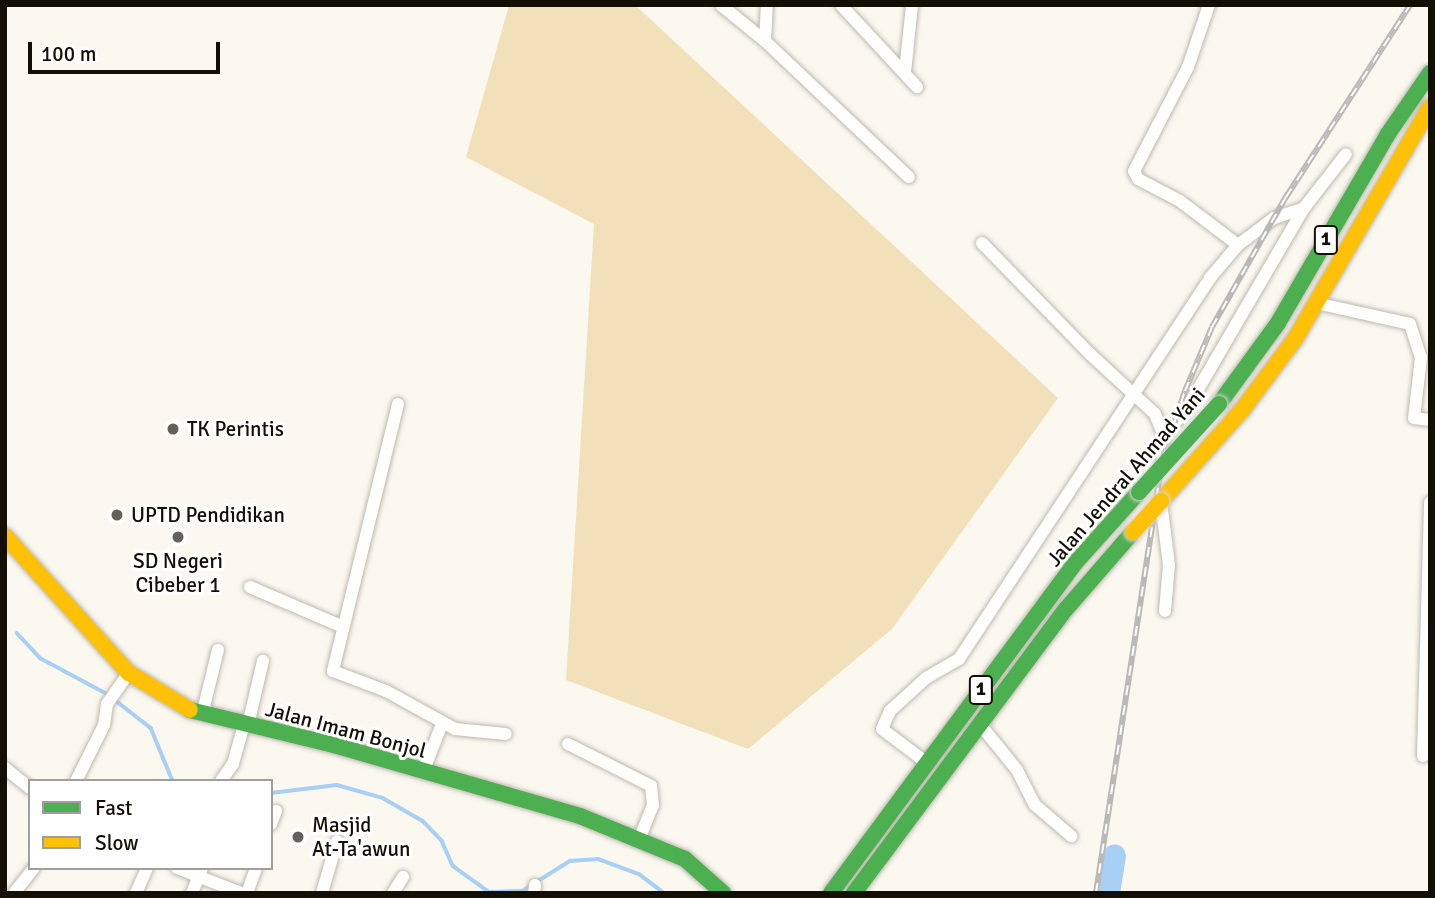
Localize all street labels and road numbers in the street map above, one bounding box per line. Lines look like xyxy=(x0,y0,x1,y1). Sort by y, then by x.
road number: 1 xyxy=(1314,224,1338,256)
street label: Jalan Jendral Ahmad Yani xyxy=(1041,382,1211,572)
road number: 1 xyxy=(969,674,993,706)
street label: Jalan Imam Bonjol xyxy=(263,696,429,764)

